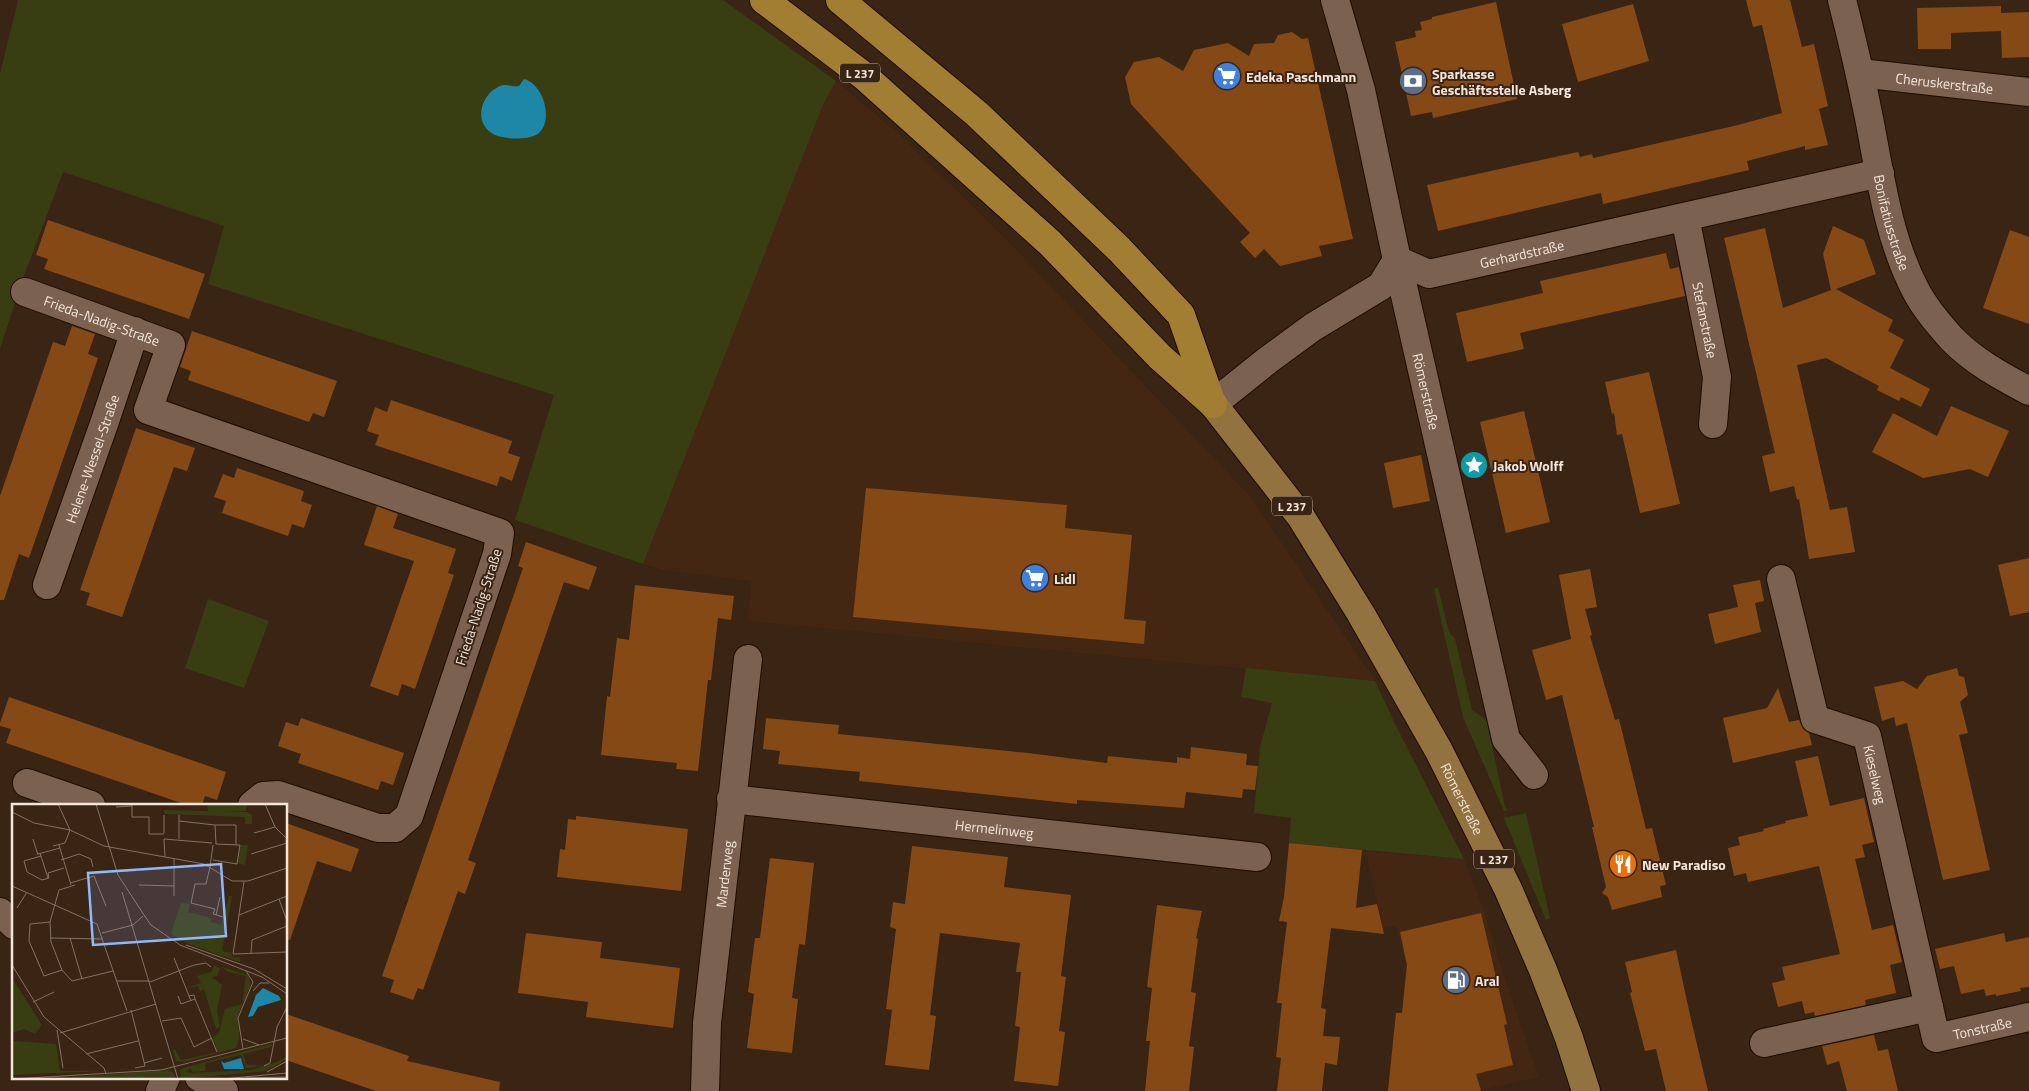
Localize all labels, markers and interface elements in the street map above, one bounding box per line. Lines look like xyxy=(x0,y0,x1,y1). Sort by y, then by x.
supermarket icon: Edeka Paschmann xyxy=(1212,61,1242,91)
place label: Sparkasse Geschäftsstelle Asberg xyxy=(1432,63,1572,100)
road number: L 237 xyxy=(840,64,880,82)
place label: Edeka Paschmann xyxy=(1246,66,1356,87)
bank icon: Sparkasse Geschäftsstelle Asberg xyxy=(1398,66,1428,96)
street label: Cheruskerstraße xyxy=(1895,67,1994,98)
street label: Bonifatiusstraße xyxy=(1869,173,1916,273)
street label: Gerhardstraße xyxy=(1478,234,1566,273)
street label: Stefanstraße xyxy=(1688,280,1723,360)
street label: Frieda-Nadig-Straße xyxy=(41,289,163,351)
street label: Römerstraße xyxy=(1408,351,1446,432)
street label: Helene-Wessel-Straße xyxy=(59,392,124,526)
place icon: Jakob Wolff xyxy=(1459,450,1489,480)
place label: Jakob Wolff xyxy=(1493,455,1564,476)
road number: L 237 xyxy=(1272,496,1312,516)
street label: Frieda-Nadig-Straße xyxy=(449,546,507,668)
supermarket icon: Lidl xyxy=(1020,563,1050,593)
place label: Lidl xyxy=(1054,568,1076,589)
street label: Kieselweg xyxy=(1859,743,1893,806)
street label: Römerstraße xyxy=(1436,759,1490,838)
inset map xyxy=(12,804,288,1078)
street label: Hermelinweg xyxy=(954,813,1035,843)
street label: Marderweg xyxy=(710,839,738,909)
restaurant icon: New Paradiso xyxy=(1608,849,1638,879)
road number: L 237 xyxy=(1474,850,1514,869)
place label: New Paradiso xyxy=(1642,854,1726,875)
fuel station icon: Aral xyxy=(1441,965,1471,995)
place label: Aral xyxy=(1475,970,1500,991)
street label: Tonstraße xyxy=(1951,1011,2014,1044)

